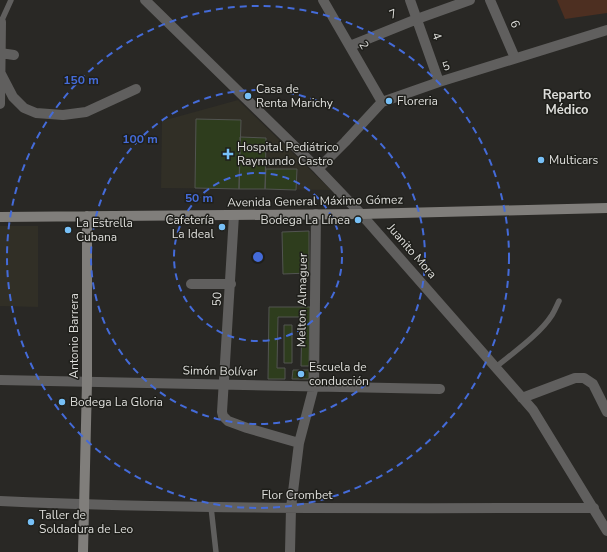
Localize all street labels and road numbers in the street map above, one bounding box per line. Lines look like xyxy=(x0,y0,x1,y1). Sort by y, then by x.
street label: 7 xyxy=(387,5,399,23)
street label: 6 xyxy=(506,18,524,30)
street label: 4 xyxy=(428,30,446,42)
street label: 2 xyxy=(355,38,373,52)
street label: 5 xyxy=(440,57,452,75)
street label: Avenida General Máximo Gómez xyxy=(227,191,403,211)
street label: Juanito Mora xyxy=(383,219,440,282)
street label: Melton Almaguer xyxy=(293,252,311,347)
street label: 50 xyxy=(209,291,225,307)
street label: Antonio Barrera xyxy=(66,293,82,379)
street label: Simón Bolívar xyxy=(182,362,258,380)
street label: Flor Crombet xyxy=(262,487,333,503)

